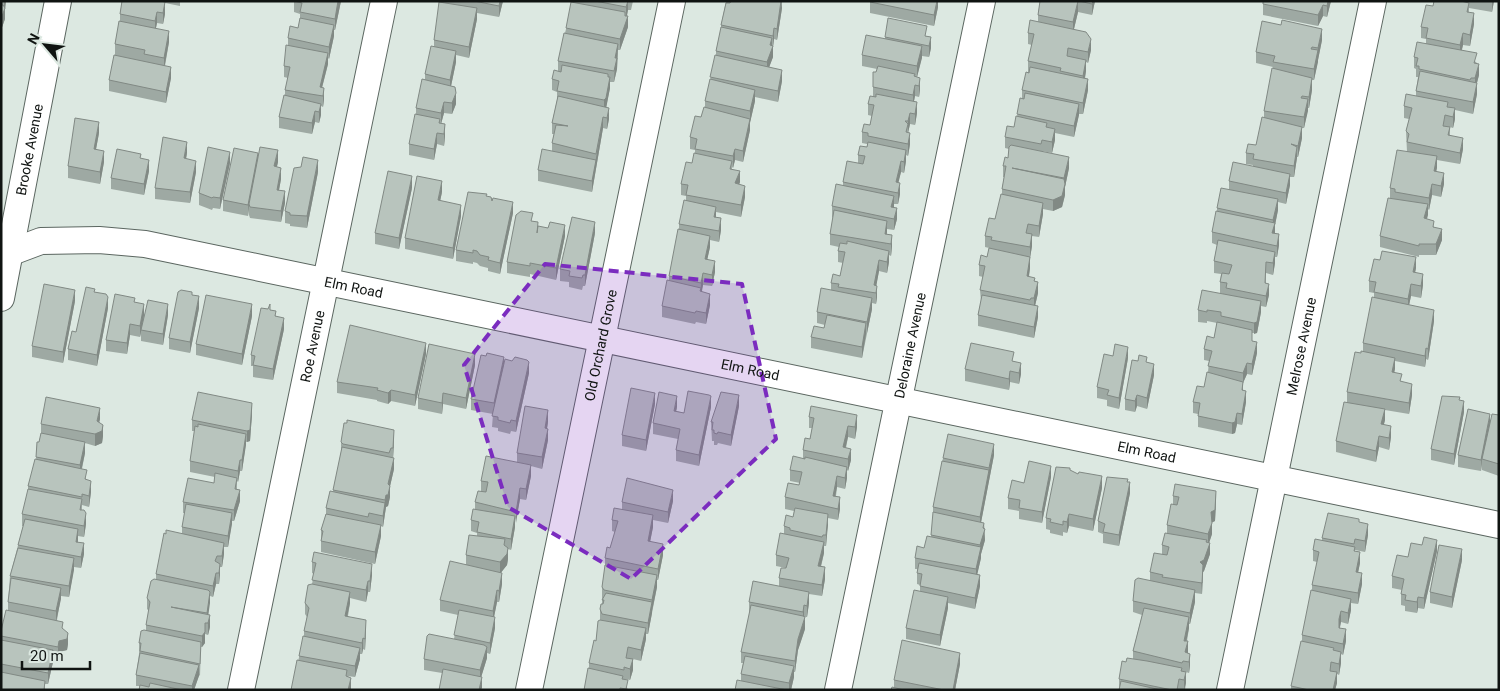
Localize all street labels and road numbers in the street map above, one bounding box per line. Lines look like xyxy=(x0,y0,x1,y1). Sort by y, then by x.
street label: Brooke Avenue xyxy=(13,103,46,197)
street label: Elm Road xyxy=(323,273,384,301)
street label: Old Orchard Grove xyxy=(581,288,620,403)
street label: Deloraine Avenue xyxy=(891,291,929,400)
street label: Melrose Avenue xyxy=(1283,296,1319,397)
street label: Roe Avenue xyxy=(297,309,328,384)
street label: Elm Road xyxy=(720,356,781,383)
street label: Elm Road xyxy=(1116,438,1177,466)

